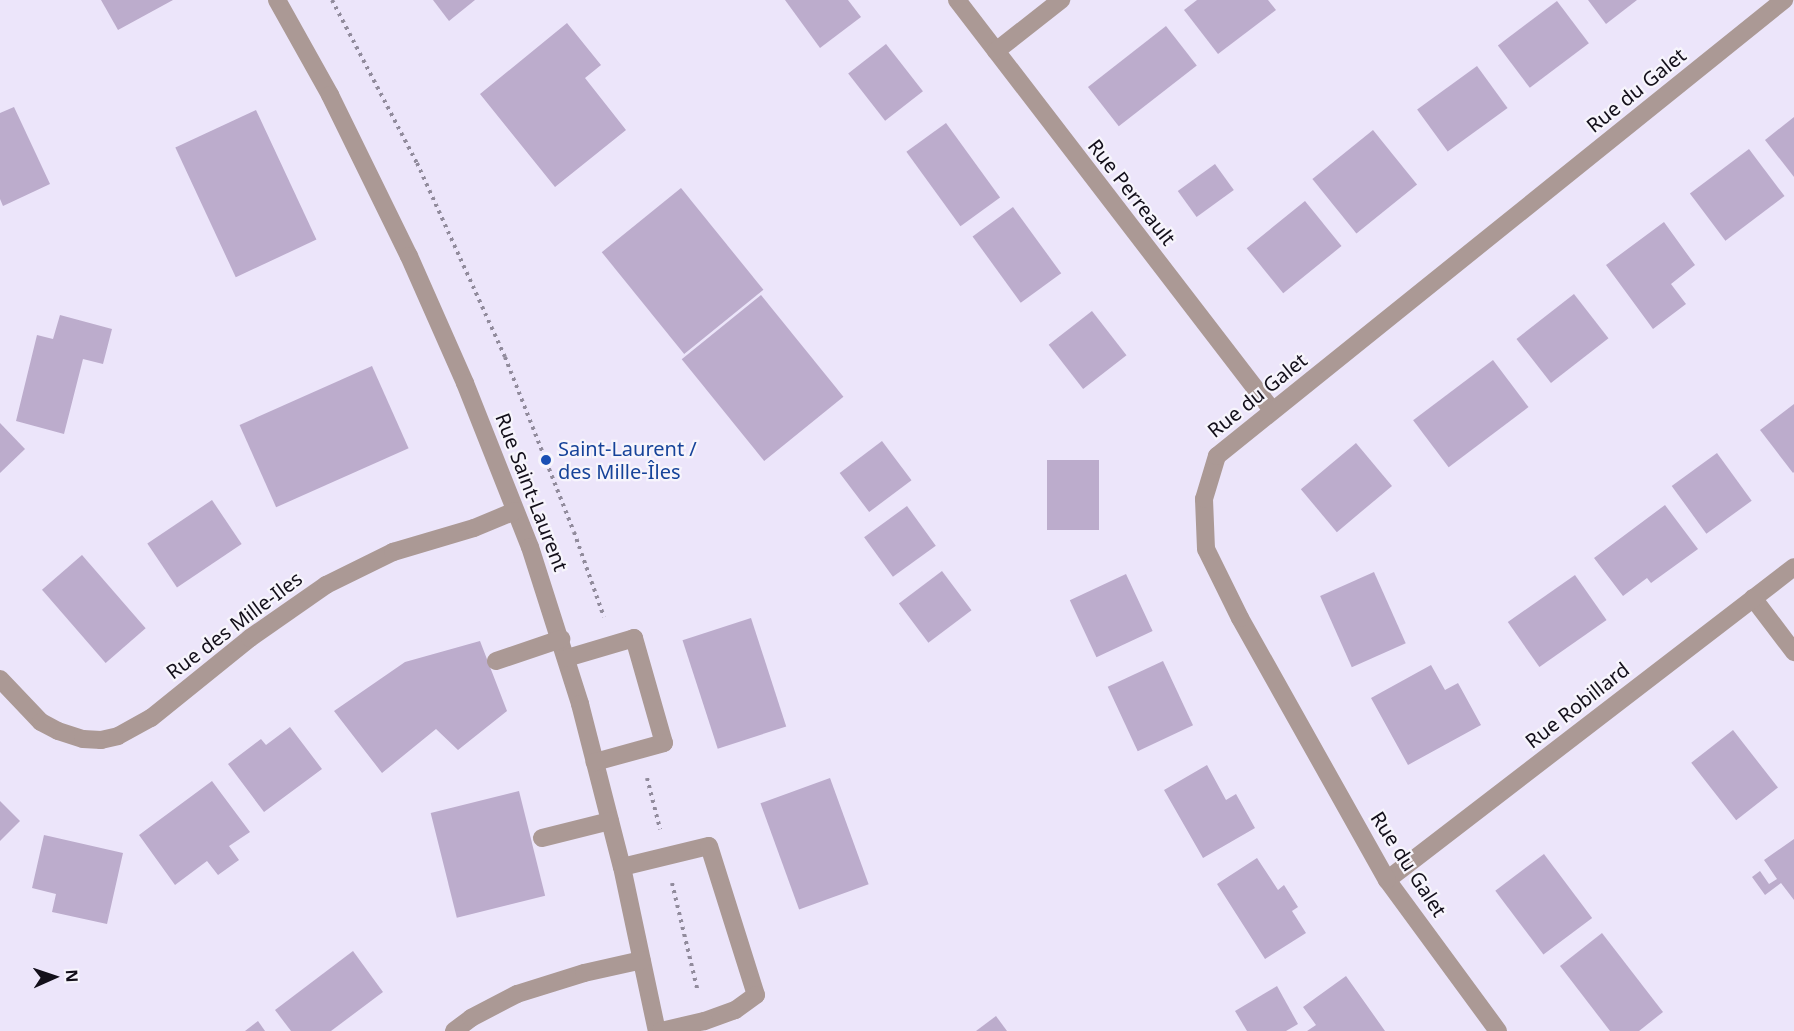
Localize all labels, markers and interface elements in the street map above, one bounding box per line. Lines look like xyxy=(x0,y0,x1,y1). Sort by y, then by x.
street label: Rue du Galet xyxy=(1582,43,1690,137)
street label: Rue Perreault xyxy=(1083,134,1181,250)
street label: Rue du Galet xyxy=(1203,348,1311,442)
street label: Rue Saint-Laurent xyxy=(491,410,573,574)
place label: Saint-Laurent / des Mille-Îles xyxy=(558,436,697,483)
marker: Saint-Laurent / des Mille-Îles xyxy=(539,453,553,467)
street label: Rue des Mille-Iles xyxy=(161,566,307,684)
street label: Rue Robillard xyxy=(1520,657,1634,753)
street label: Rue du Galet xyxy=(1366,807,1452,921)
north arrow xyxy=(24,947,84,1007)
text: N xyxy=(61,969,83,983)

